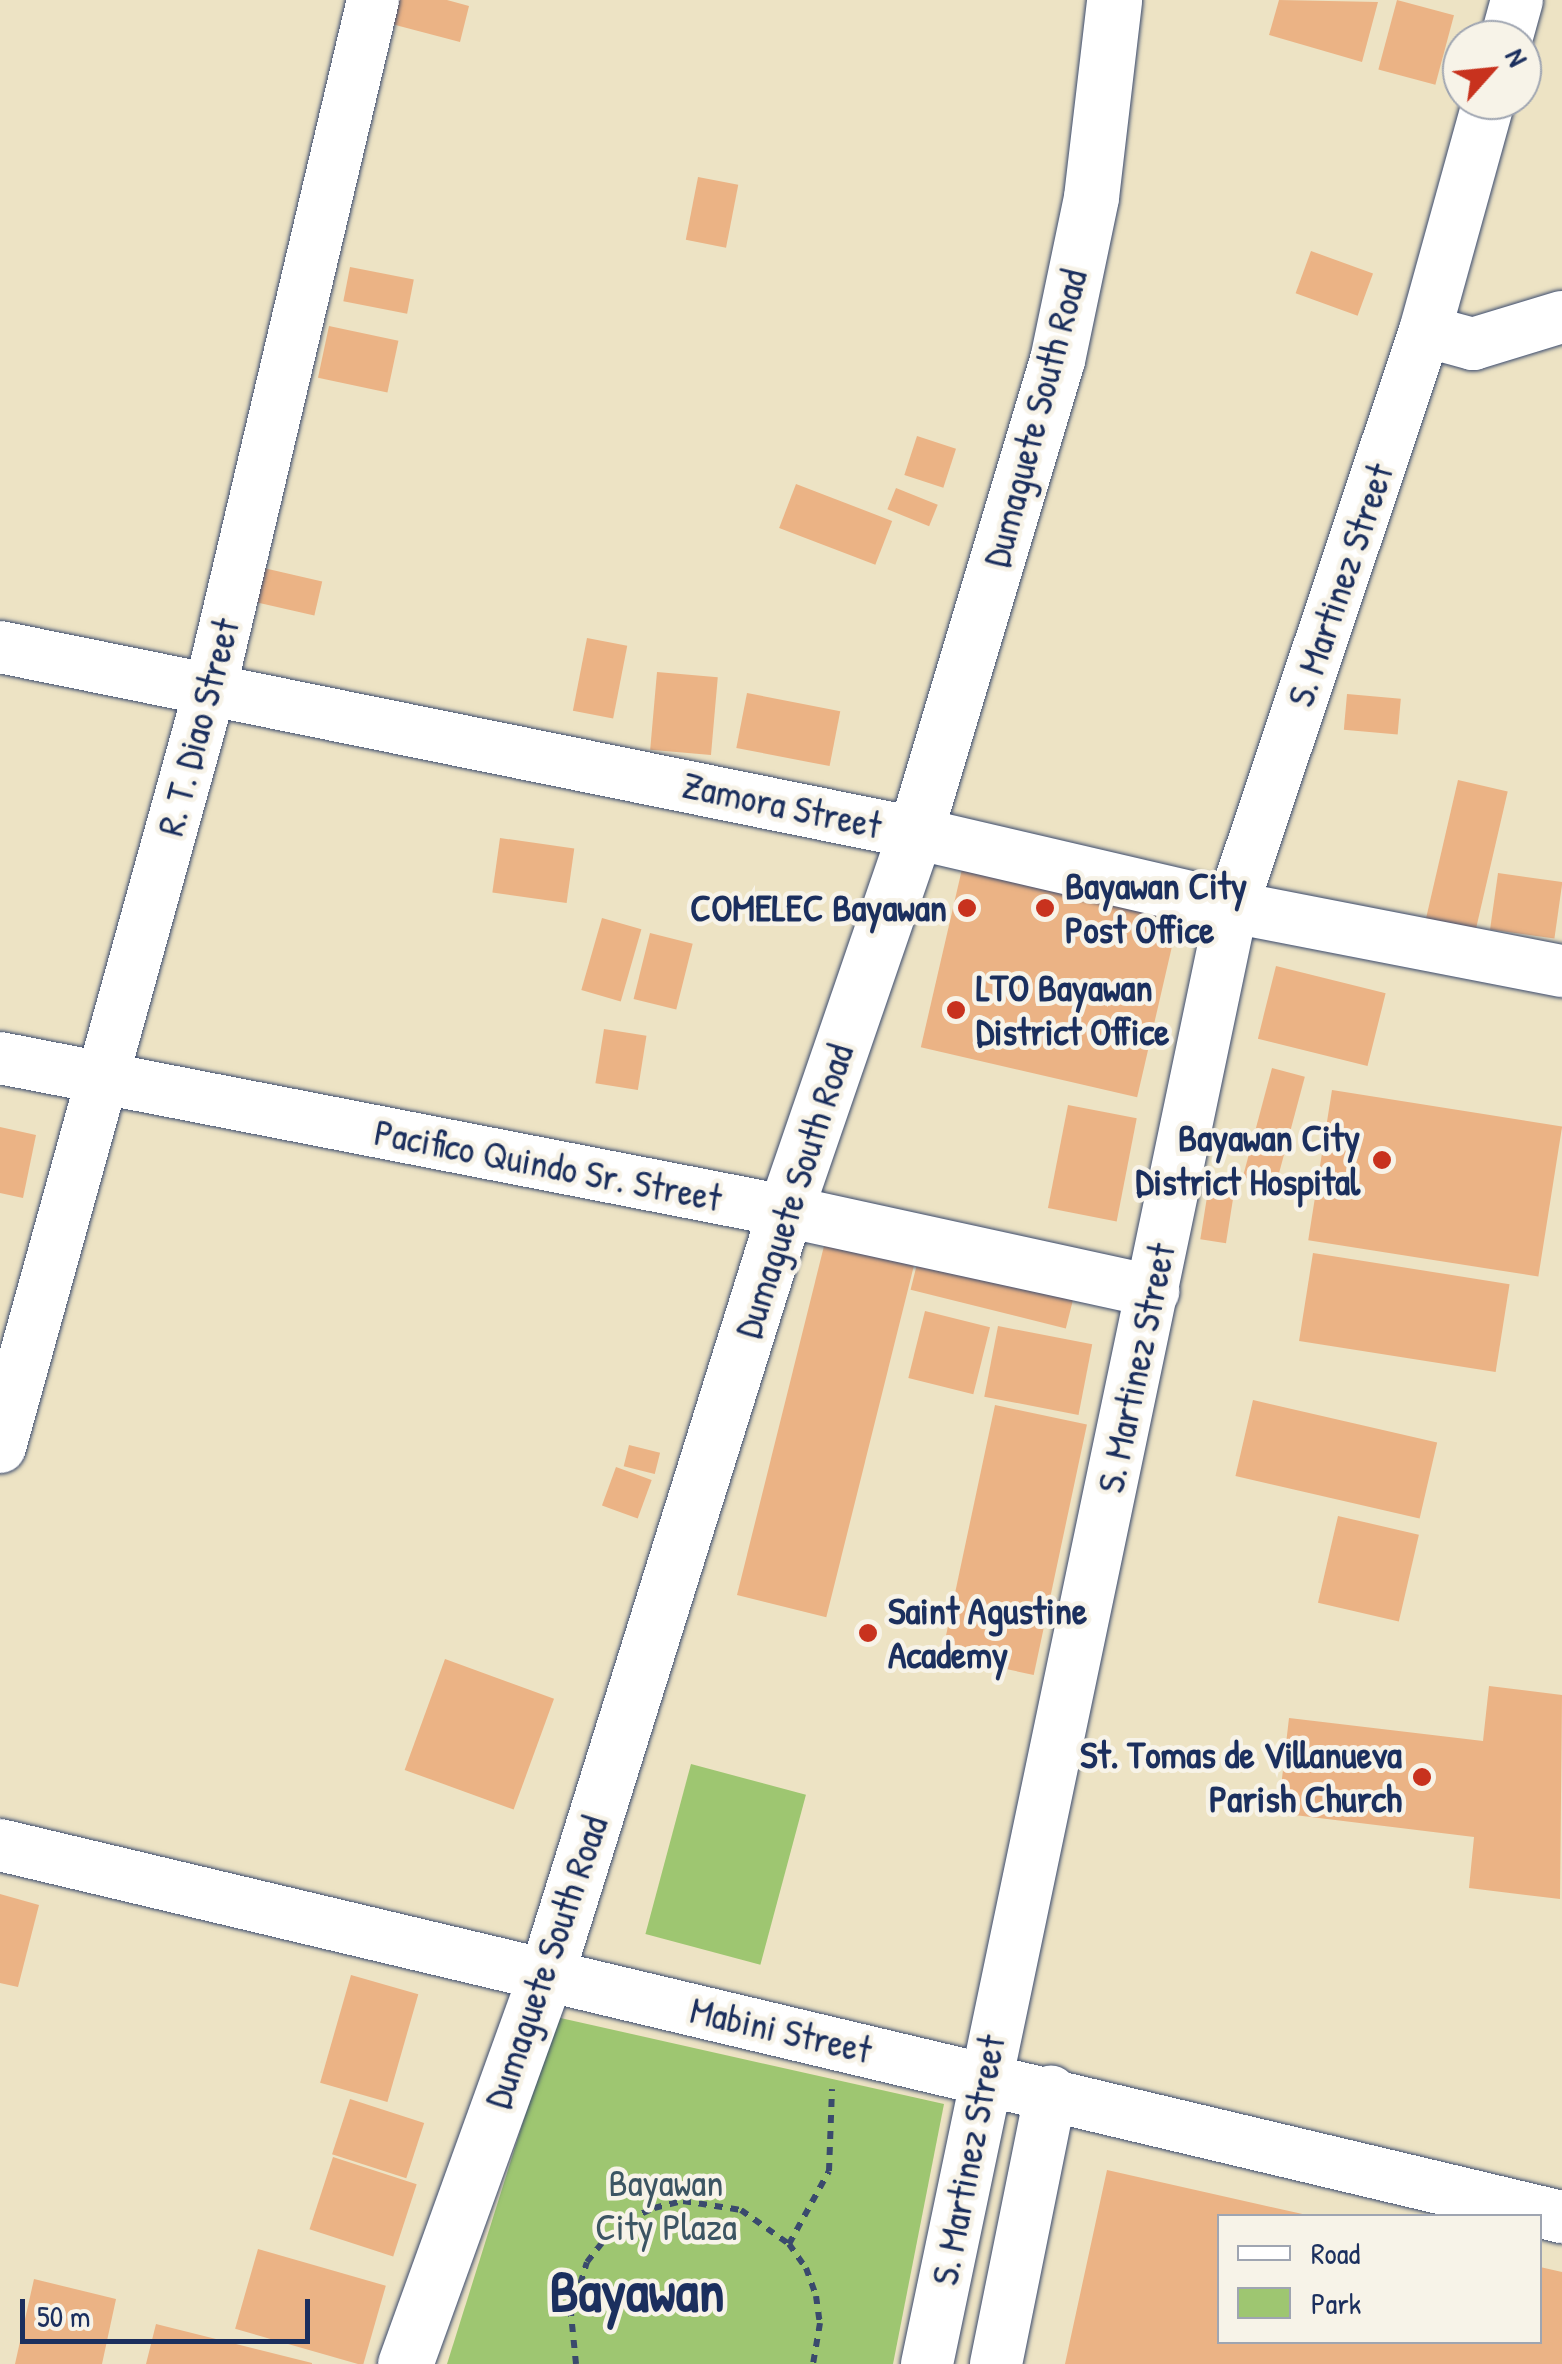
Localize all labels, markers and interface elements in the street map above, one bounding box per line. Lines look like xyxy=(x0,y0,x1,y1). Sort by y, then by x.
north arrow xyxy=(1442,20,1542,120)
text: N xyxy=(1497,42,1537,73)
street label: Dumaguete South Road xyxy=(973,264,1097,572)
street label: S. Martinez Street xyxy=(1277,458,1403,712)
street label: R. T. Diao Street xyxy=(147,614,249,840)
street label: Zamora Street xyxy=(678,762,886,848)
place label: Bayawan City Post Office xyxy=(1065,863,1247,952)
place label: COMELEC Bayawan xyxy=(690,885,947,931)
marker: COMELEC Bayawan xyxy=(956,897,978,919)
marker: Bayawan City Post Office xyxy=(1034,897,1056,919)
place label: LTO Bayawan District Office xyxy=(976,965,1169,1054)
marker: LTO Bayawan District Office xyxy=(945,999,967,1021)
street label: Dumaguete South Road xyxy=(725,1038,863,1344)
street label: Pacifico Quindo Sr. Street xyxy=(371,1109,725,1221)
place label: Bayawan City District Hospital xyxy=(1135,1115,1360,1204)
marker: Bayawan City District Hospital xyxy=(1369,1147,1395,1173)
street label: S. Martinez Street xyxy=(1087,1239,1185,1497)
place label: Saint Agustine Academy xyxy=(888,1588,1087,1678)
marker: Saint Agustine Academy xyxy=(857,1622,879,1644)
place label: St. Tomas de Villanueva Parish Church xyxy=(1080,1732,1402,1822)
marker: St. Tomas de Villanueva Parish Church xyxy=(1411,1766,1433,1788)
street label: Dumaguete South Road xyxy=(475,1810,617,2114)
street label: Mabini Street xyxy=(686,1987,876,2073)
street label: S. Martinez Street xyxy=(921,2031,1015,2289)
park label: Bayawan City Plaza xyxy=(595,2160,737,2250)
legend xyxy=(1217,2214,1542,2344)
text: Road xyxy=(1311,2233,1360,2273)
district label: Bayawan xyxy=(549,2255,725,2325)
scale bar xyxy=(25,2279,315,2341)
text: Park xyxy=(1311,2283,1361,2323)
text: 50 m xyxy=(37,2296,90,2336)

